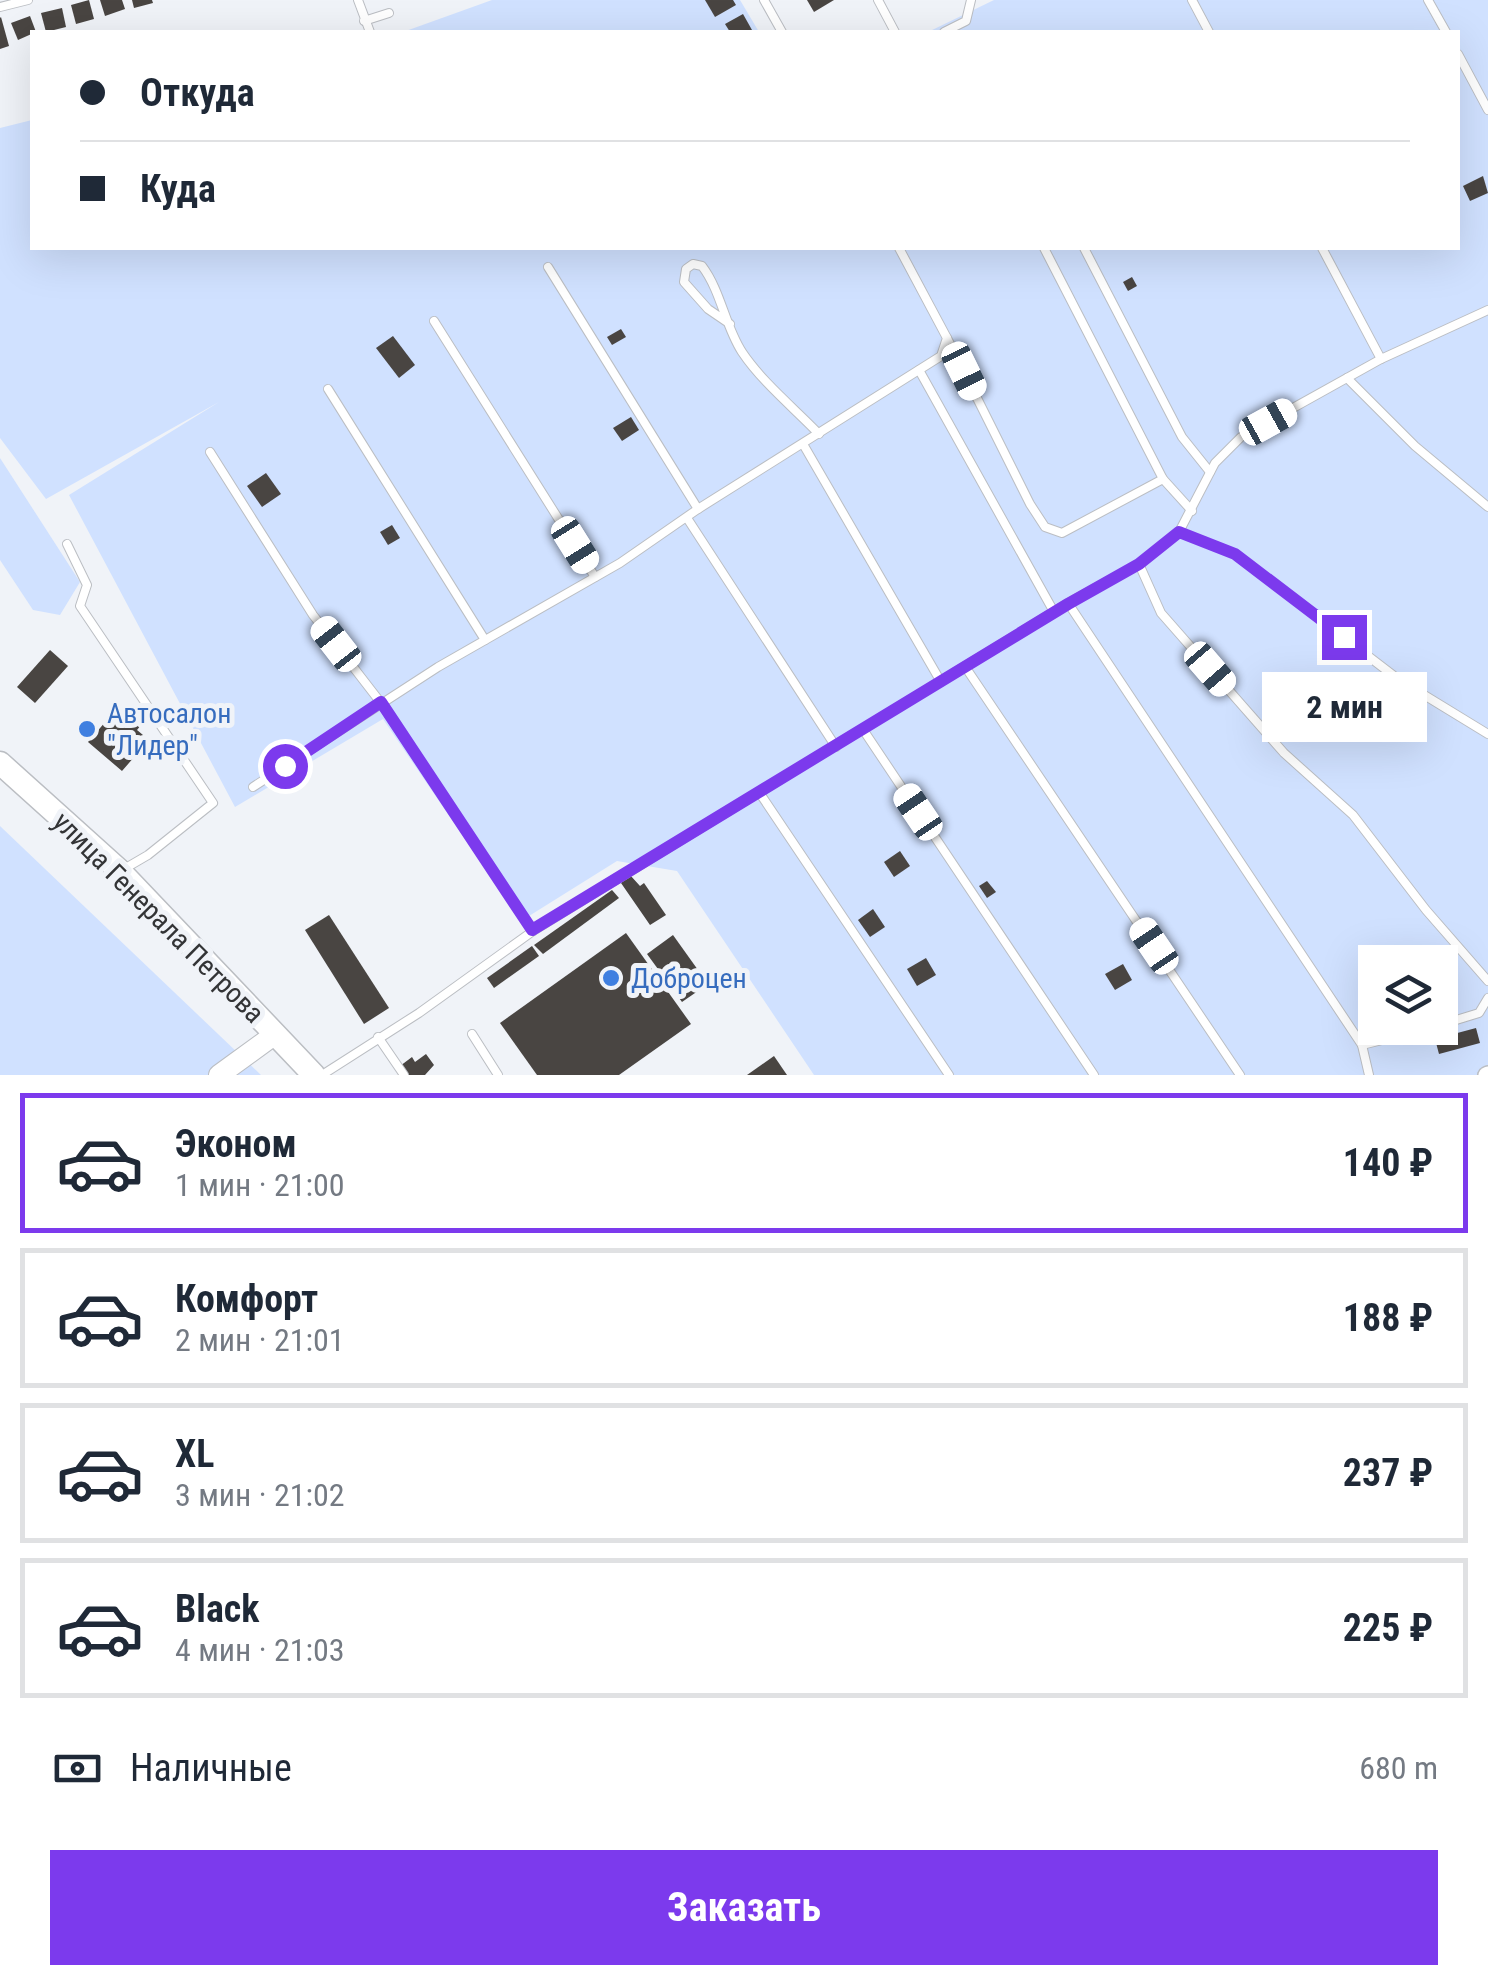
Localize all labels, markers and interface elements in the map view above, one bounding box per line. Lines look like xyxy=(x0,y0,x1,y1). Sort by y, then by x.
text: Откуда xyxy=(140,71,255,115)
text: Куда xyxy=(140,167,216,211)
car xyxy=(937,337,991,405)
car xyxy=(1234,394,1302,450)
car xyxy=(546,512,604,578)
car xyxy=(306,611,366,677)
route end xyxy=(1322,615,1367,660)
car xyxy=(1179,637,1241,701)
callout: 2 мин xyxy=(1262,672,1426,742)
text: 2 мин xyxy=(1306,688,1383,726)
place label: Автосалон "Лидер" xyxy=(107,697,231,762)
marker: Автосалон "Лидер" xyxy=(76,718,98,740)
route start xyxy=(263,744,308,789)
car xyxy=(889,779,947,845)
street label: улица Генерала Петрова xyxy=(46,805,271,1030)
car xyxy=(1125,913,1183,979)
map controls xyxy=(1358,945,1458,1045)
button: layers xyxy=(1358,945,1458,1045)
place label: Доброцен xyxy=(631,962,747,995)
marker: Доброцен xyxy=(600,967,622,989)
icon: car xyxy=(55,1118,145,1208)
text: Эконом xyxy=(175,1122,297,1166)
text: 140 ₽ xyxy=(1343,1141,1433,1185)
text: 1 мин · 21:00 xyxy=(175,1166,345,1204)
icon: car xyxy=(55,1273,145,1363)
text: Комфорт xyxy=(175,1277,318,1321)
text: 188 ₽ xyxy=(1343,1296,1433,1340)
text: 2 мин · 21:01 xyxy=(175,1321,345,1359)
icon: car xyxy=(55,1428,145,1518)
text: XL xyxy=(175,1432,214,1476)
text: 237 ₽ xyxy=(1343,1451,1433,1495)
text: 3 мин · 21:02 xyxy=(175,1476,345,1514)
icon: car xyxy=(55,1583,145,1673)
text: Black xyxy=(175,1587,259,1631)
text: 225 ₽ xyxy=(1343,1606,1433,1650)
text: 4 мин · 21:03 xyxy=(175,1631,345,1669)
icon: cash xyxy=(50,1741,105,1796)
text: Наличные xyxy=(130,1746,292,1790)
text: 680 m xyxy=(1359,1749,1438,1787)
button: Заказать xyxy=(50,1850,1438,1965)

